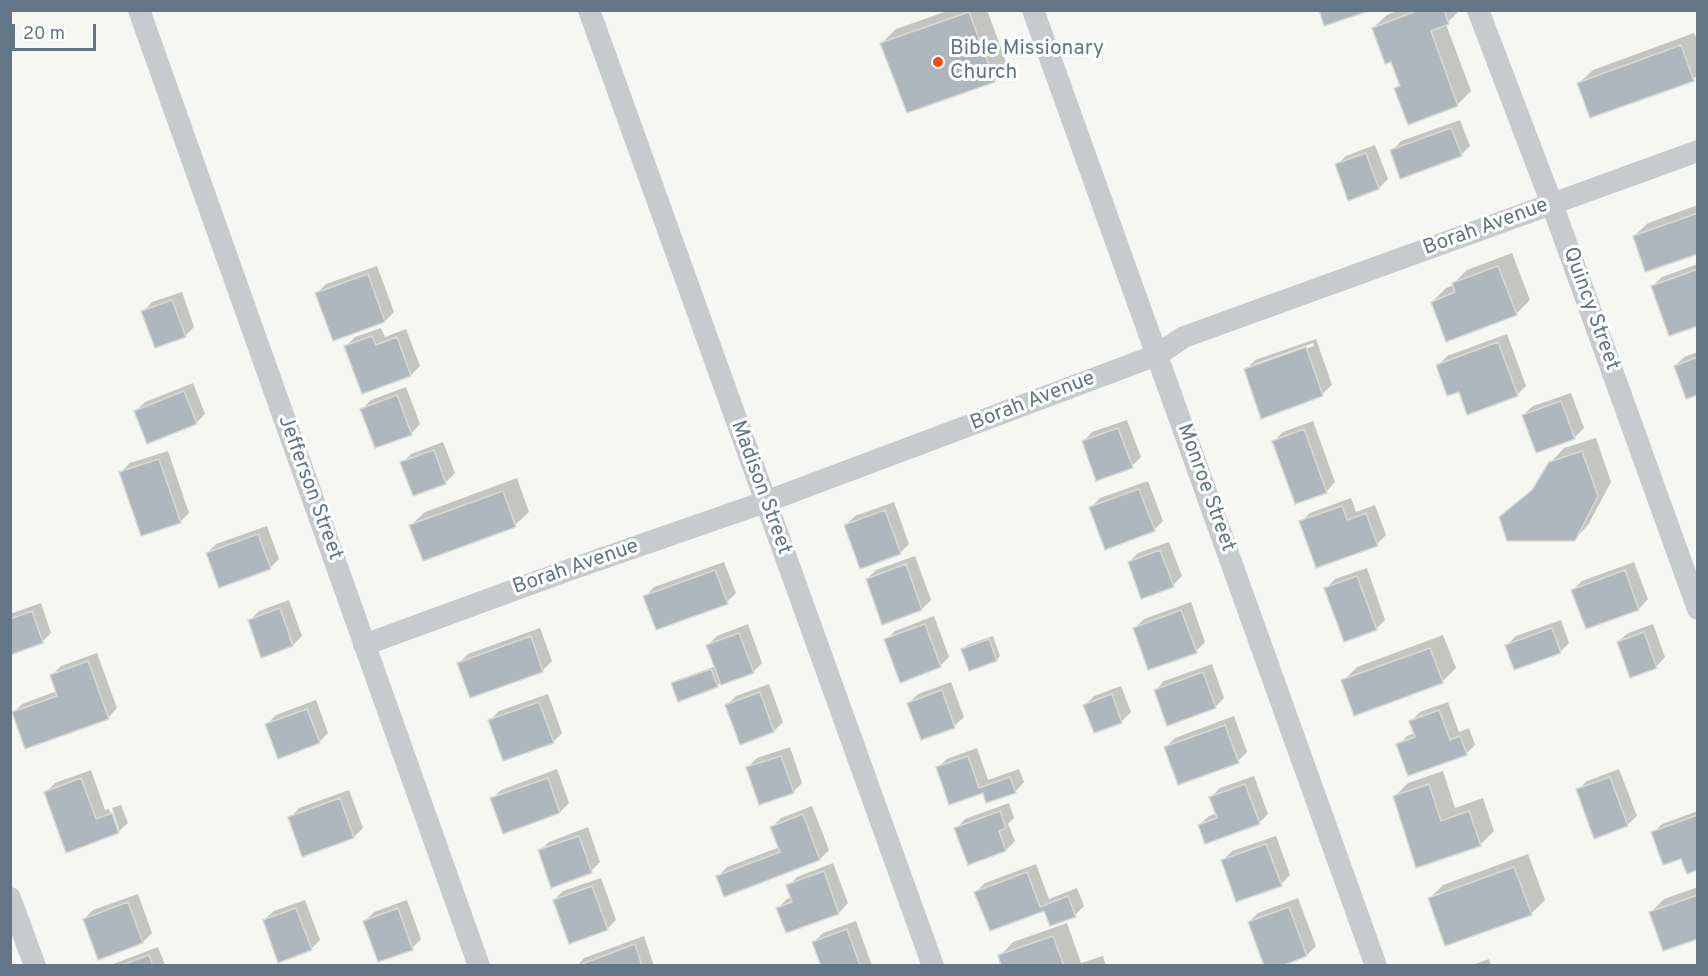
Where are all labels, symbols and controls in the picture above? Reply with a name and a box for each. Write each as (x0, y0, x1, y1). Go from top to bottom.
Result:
scale bar (15, 12, 99, 50)
text: 20 m (23, 23, 65, 46)
place label: Bible Missionary Church (950, 37, 1104, 87)
marker: Bible Missionary Church (931, 55, 945, 69)
street label: Borah Avenue (1420, 194, 1552, 262)
street label: Quincy Street (1556, 244, 1624, 374)
street label: Borah Avenue (967, 367, 1099, 437)
street label: Jefferson Street (271, 412, 347, 564)
street label: Madison Street (724, 418, 796, 558)
street label: Monroe Street (1170, 421, 1240, 555)
street label: Borah Avenue (510, 535, 642, 601)

